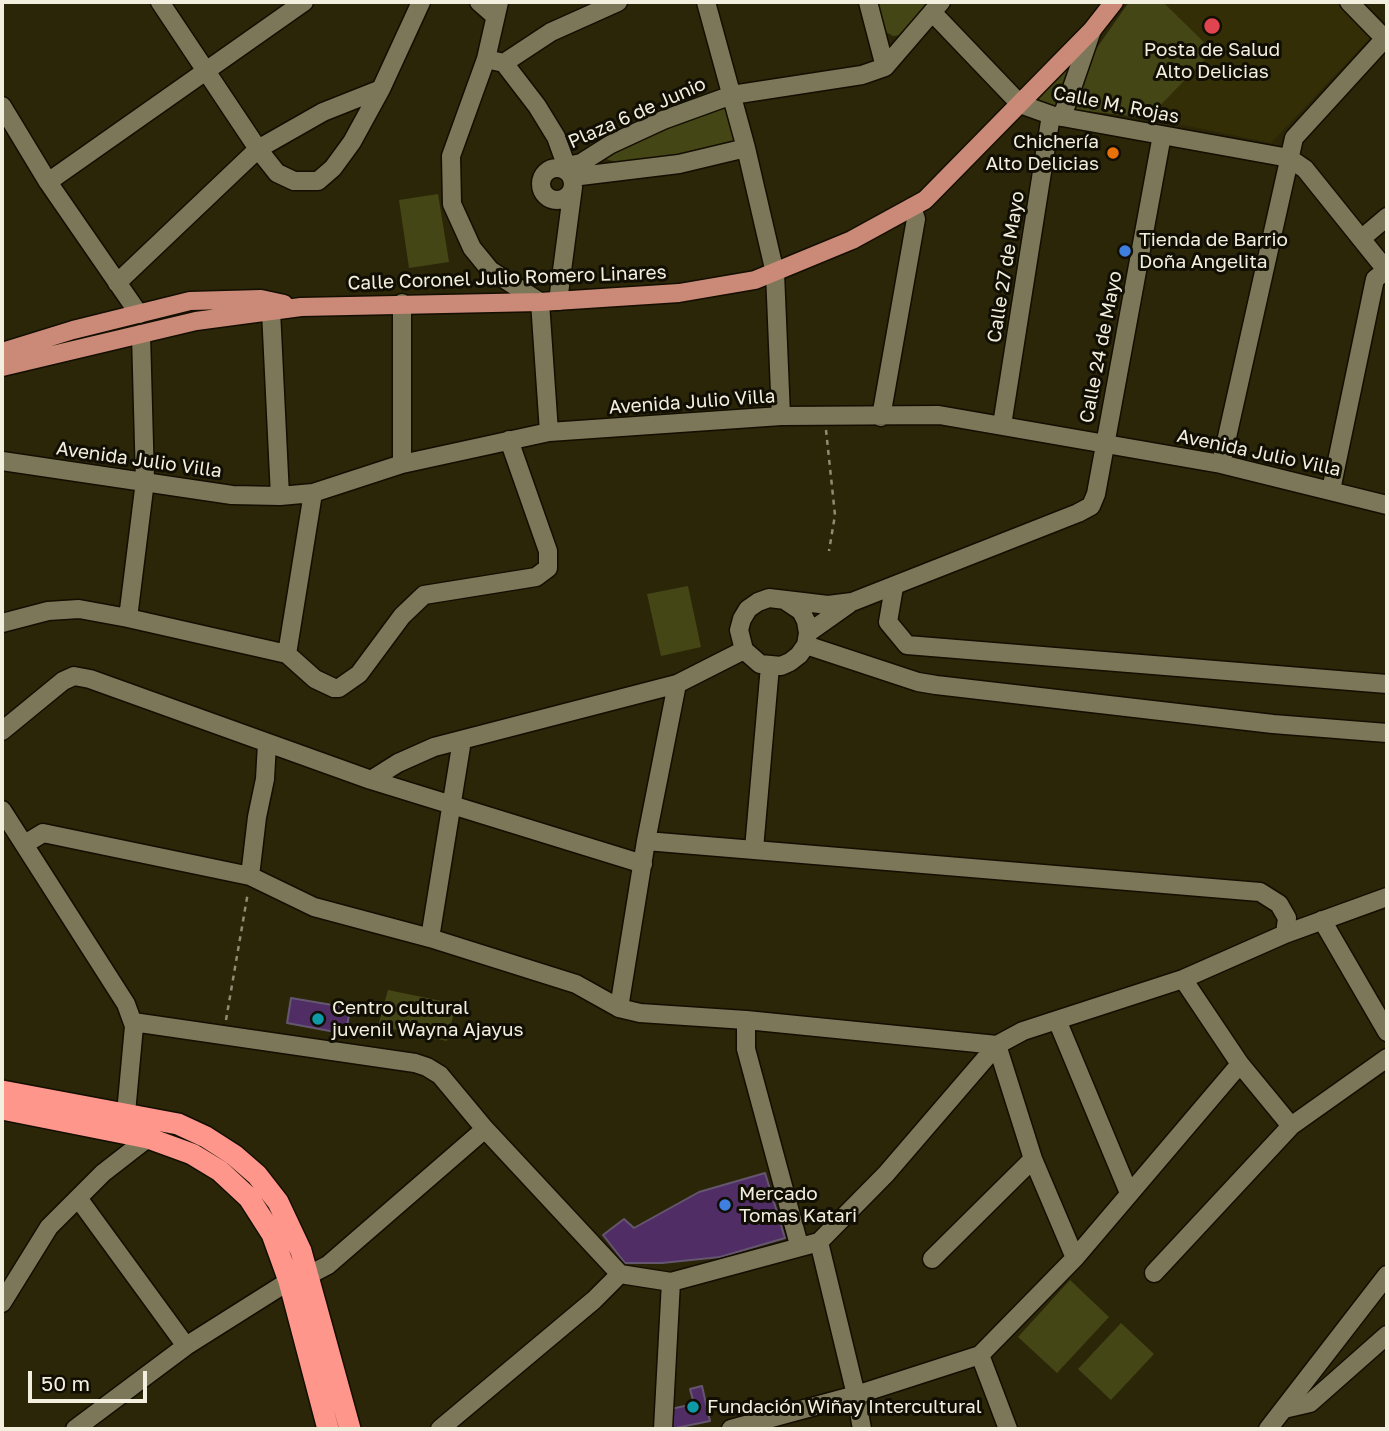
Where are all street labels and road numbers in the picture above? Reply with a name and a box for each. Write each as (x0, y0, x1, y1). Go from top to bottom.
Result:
street label: Plaza 6 de Junio (565, 72, 709, 154)
street label: Calle M. Rojas (1051, 82, 1181, 128)
street label: Calle 27 de Mayo (983, 190, 1029, 344)
street label: Calle Coronel Julio Romero Linares (347, 261, 667, 295)
street label: Calle 24 de Mayo (1075, 269, 1127, 425)
street label: Avenida Julio Villa (608, 385, 776, 419)
street label: Avenida Julio Villa (1175, 424, 1343, 482)
street label: Avenida Julio Villa (55, 437, 223, 483)

